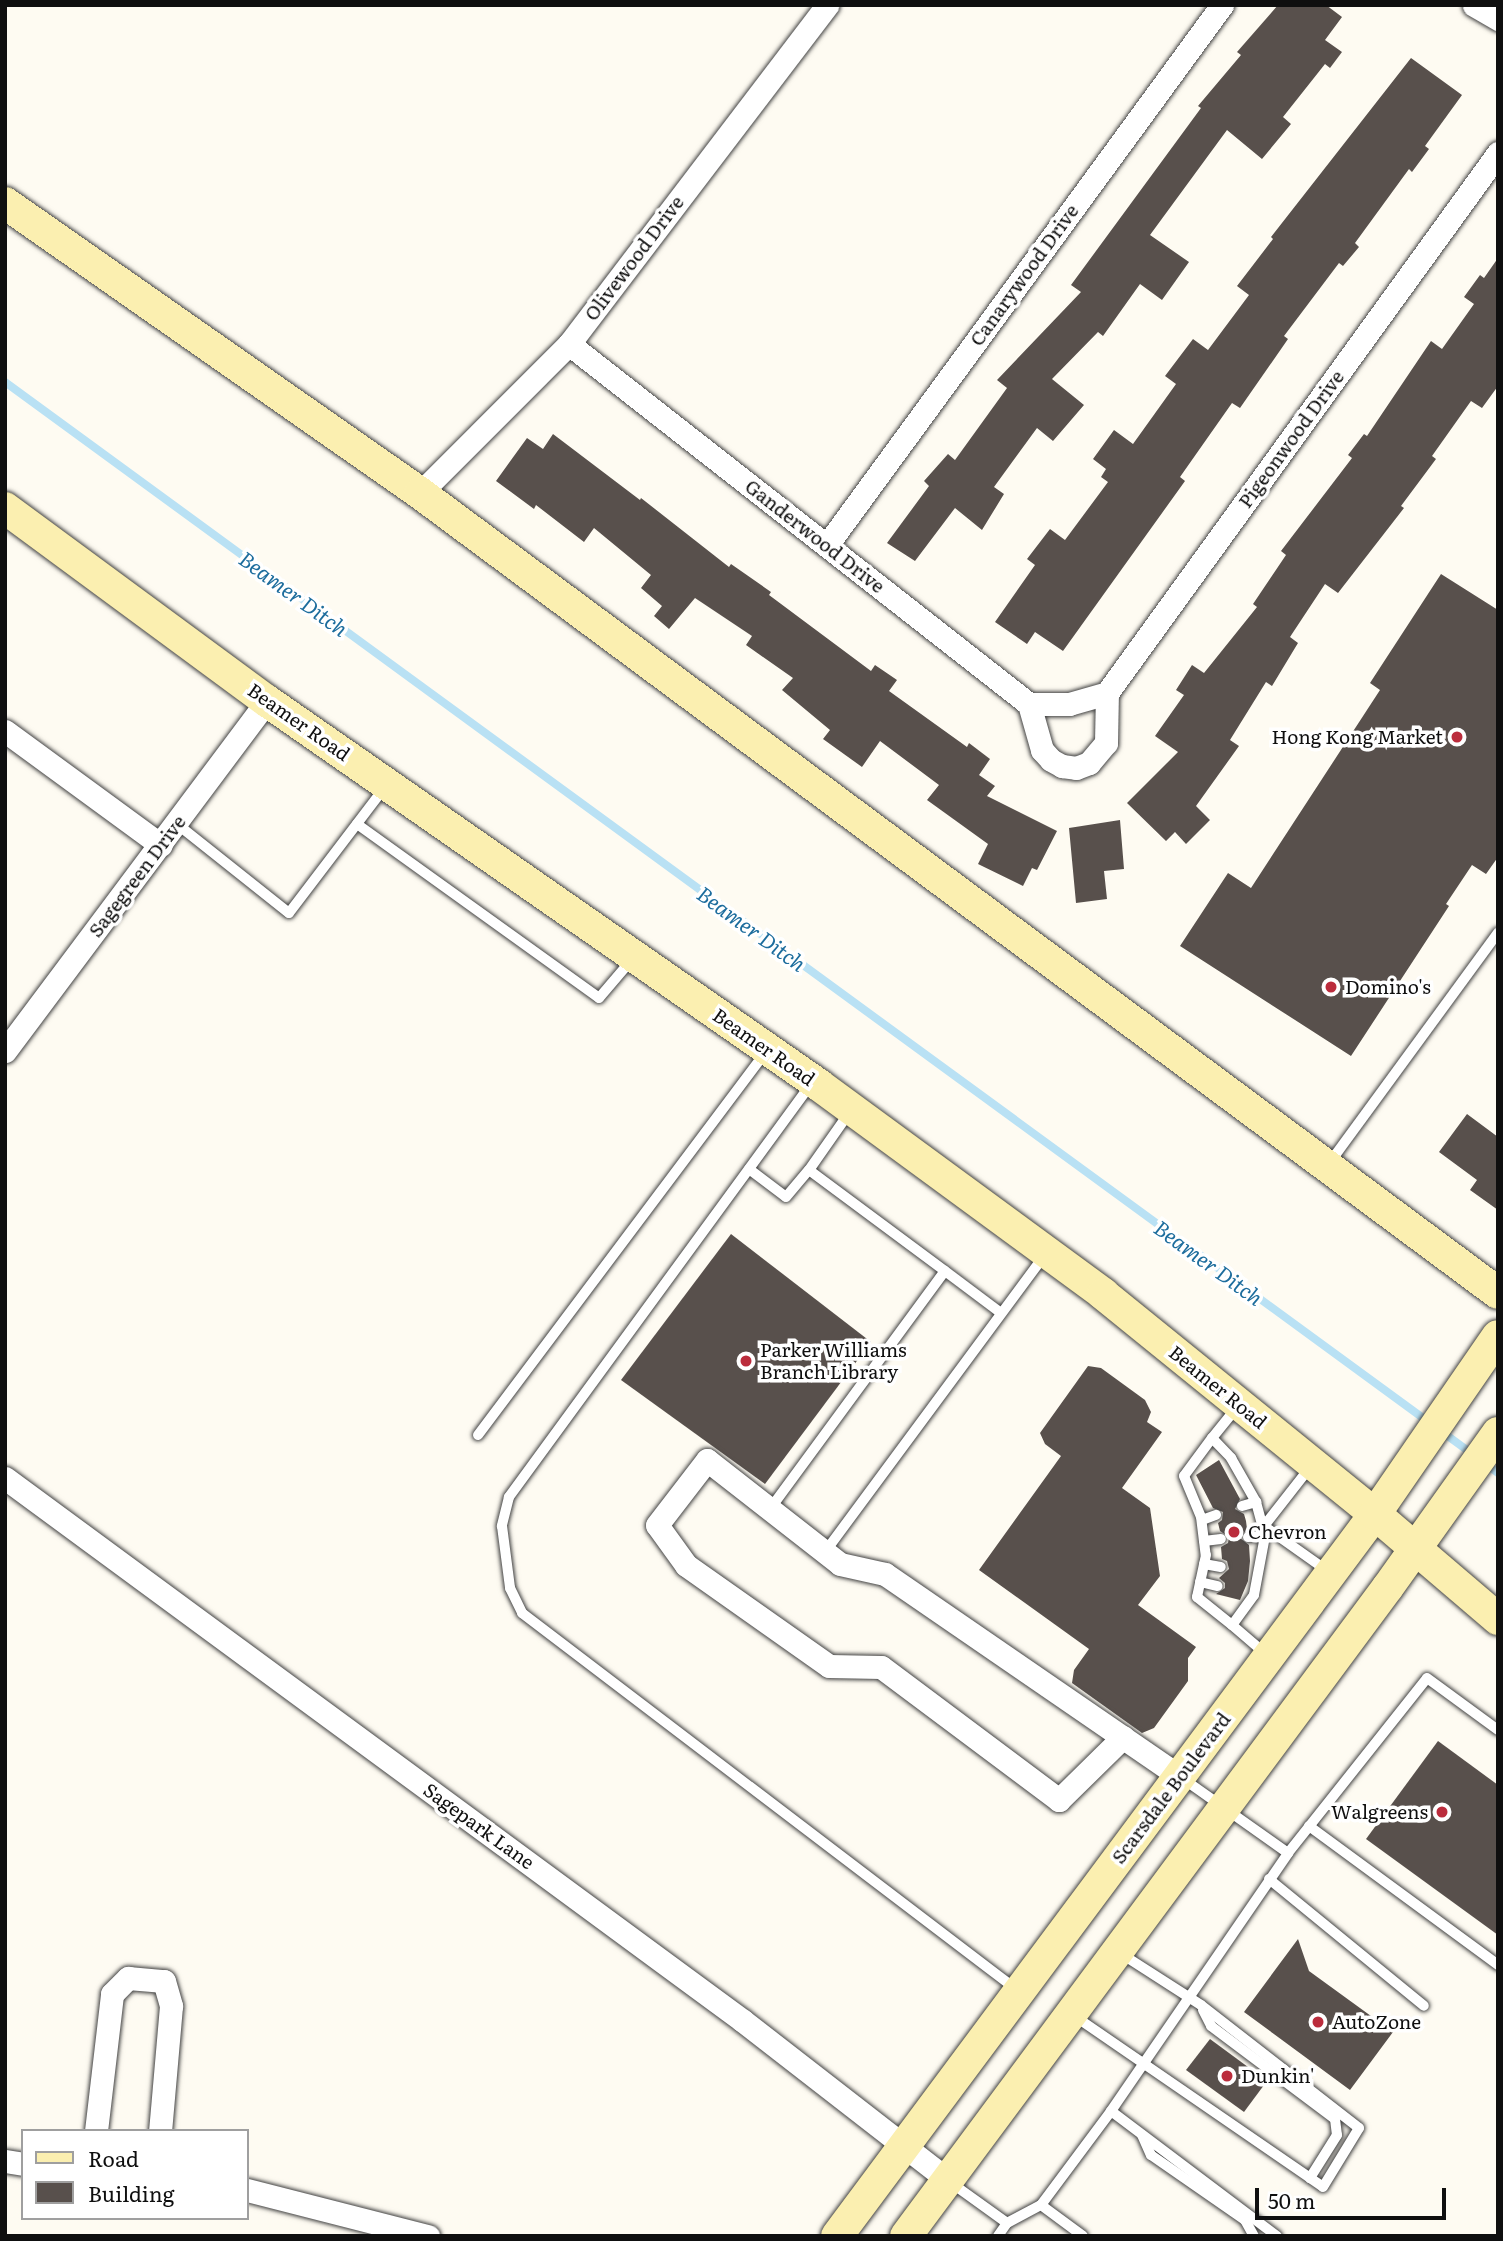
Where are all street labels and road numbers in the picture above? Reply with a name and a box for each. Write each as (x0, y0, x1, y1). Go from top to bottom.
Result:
street label: Olivewood Drive (580, 191, 688, 325)
street label: Canarywood Drive (965, 200, 1083, 350)
street label: Pigeonwood Drive (1233, 366, 1349, 512)
street label: Ganderwood Drive (741, 475, 889, 597)
street label: Beamer Road (244, 678, 354, 766)
street label: Sagegreen Drive (84, 811, 190, 941)
street label: Beamer Road (709, 1003, 819, 1091)
street label: Beamer Road (1164, 1341, 1272, 1433)
street label: Scarsdale Boulevard (1107, 1708, 1235, 1868)
street label: Sagepark Lane (419, 1778, 539, 1874)

